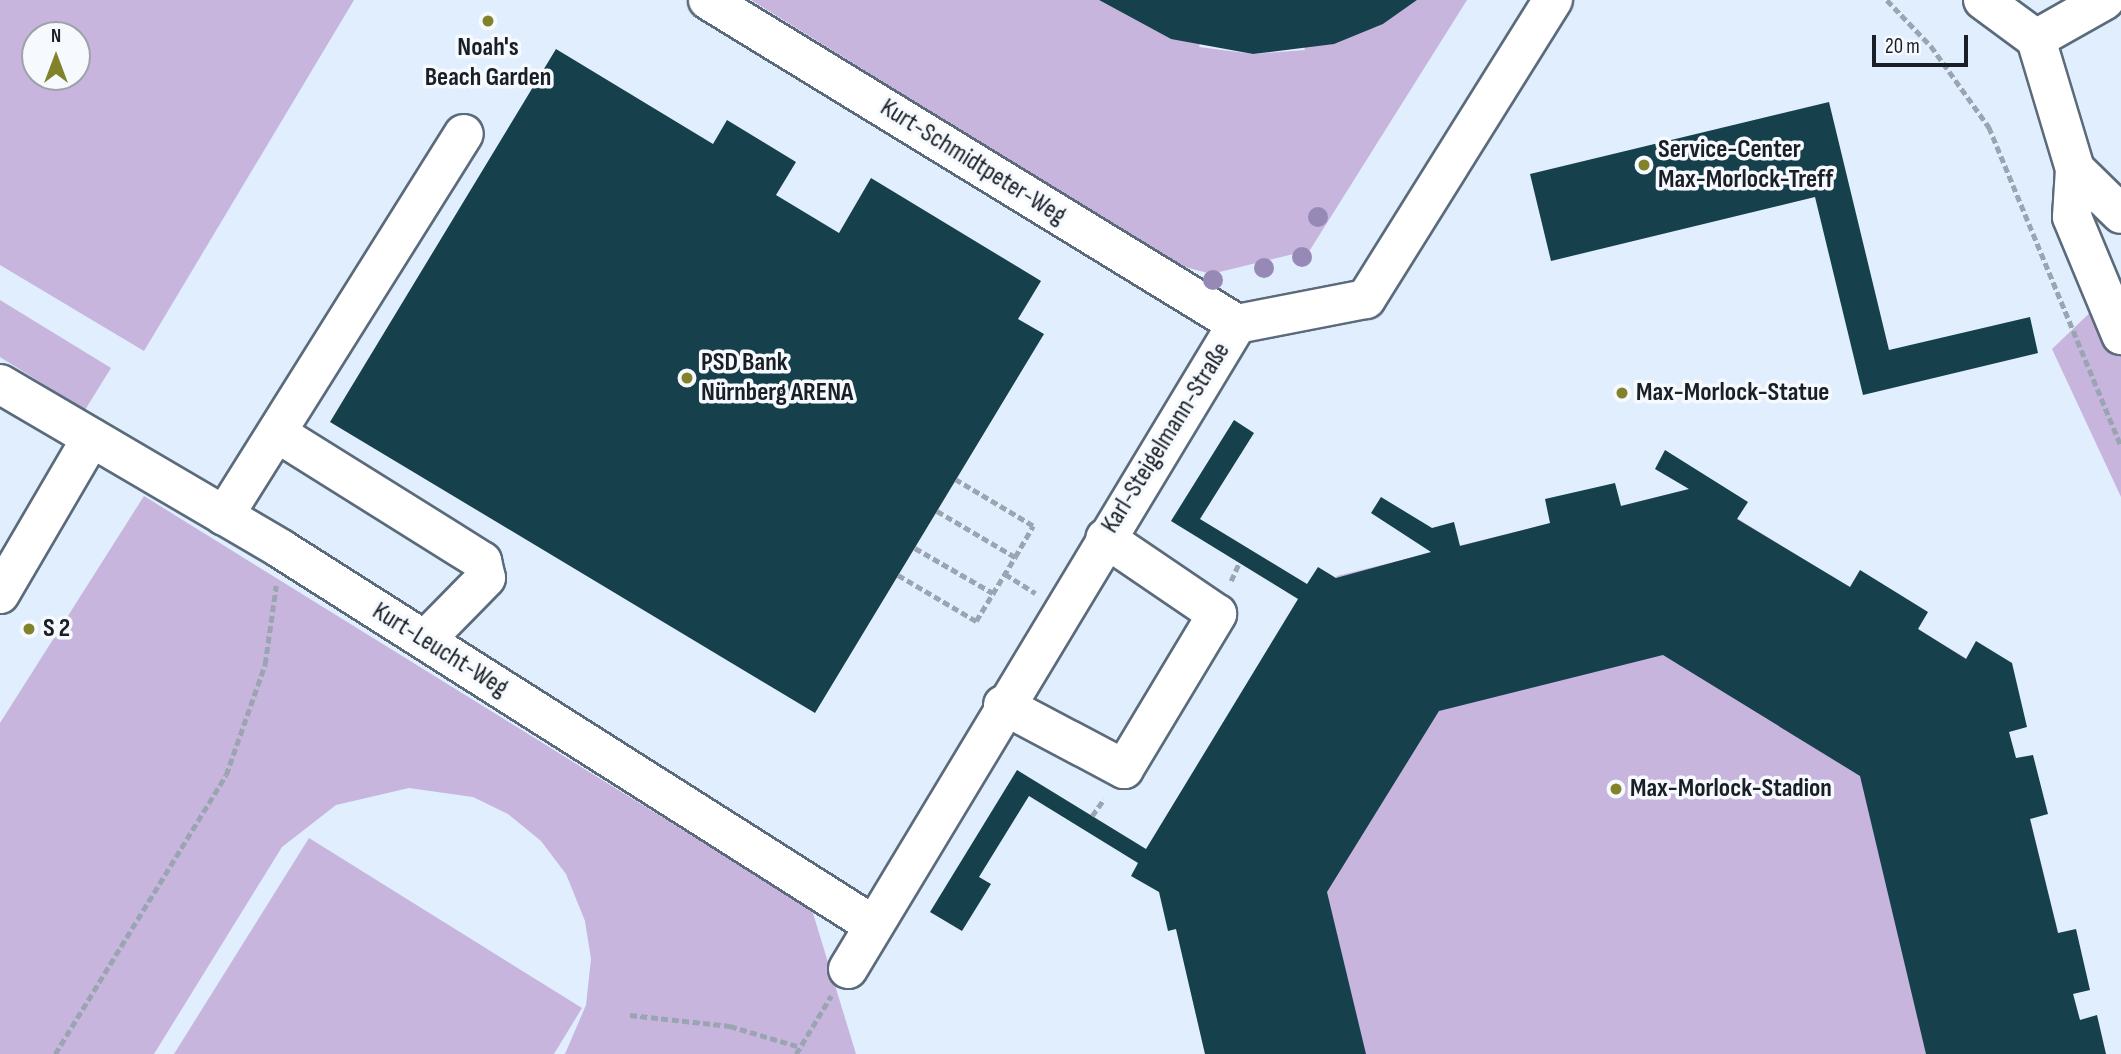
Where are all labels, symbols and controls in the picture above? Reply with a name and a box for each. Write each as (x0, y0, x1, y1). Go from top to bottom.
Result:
marker: Noah's Beach Garden (480, 13, 496, 29)
north arrow (21, 21, 91, 91)
scale bar (1876, 21, 1972, 65)
text: N (51, 25, 61, 48)
place label: Noah's Beach Garden (425, 32, 551, 94)
text: 20 m (1885, 34, 1920, 59)
street label: Kurt-Schmidtpeter-Weg (874, 92, 1072, 232)
place label: Service-Center Max-Morlock-Treff (1658, 134, 1833, 196)
marker: Service-Center Max-Morlock-Treff (1636, 157, 1652, 173)
street label: Karl-Steigelmann-Straße (1095, 337, 1237, 539)
place label: PSD Bank Nürnberg ARENA (701, 347, 853, 408)
marker: PSD Bank Nürnberg ARENA (679, 370, 695, 386)
place label: Max-Morlock-Statue (1636, 377, 1829, 409)
marker: Max-Morlock-Statue (1614, 385, 1630, 401)
street label: Kurt-Leucht-Weg (366, 596, 514, 704)
place label: S 2 (43, 613, 70, 645)
marker: S 2 (21, 621, 37, 637)
place label: Max-Morlock-Stadion (1630, 773, 1832, 805)
marker: Max-Morlock-Stadion (1608, 781, 1624, 797)

